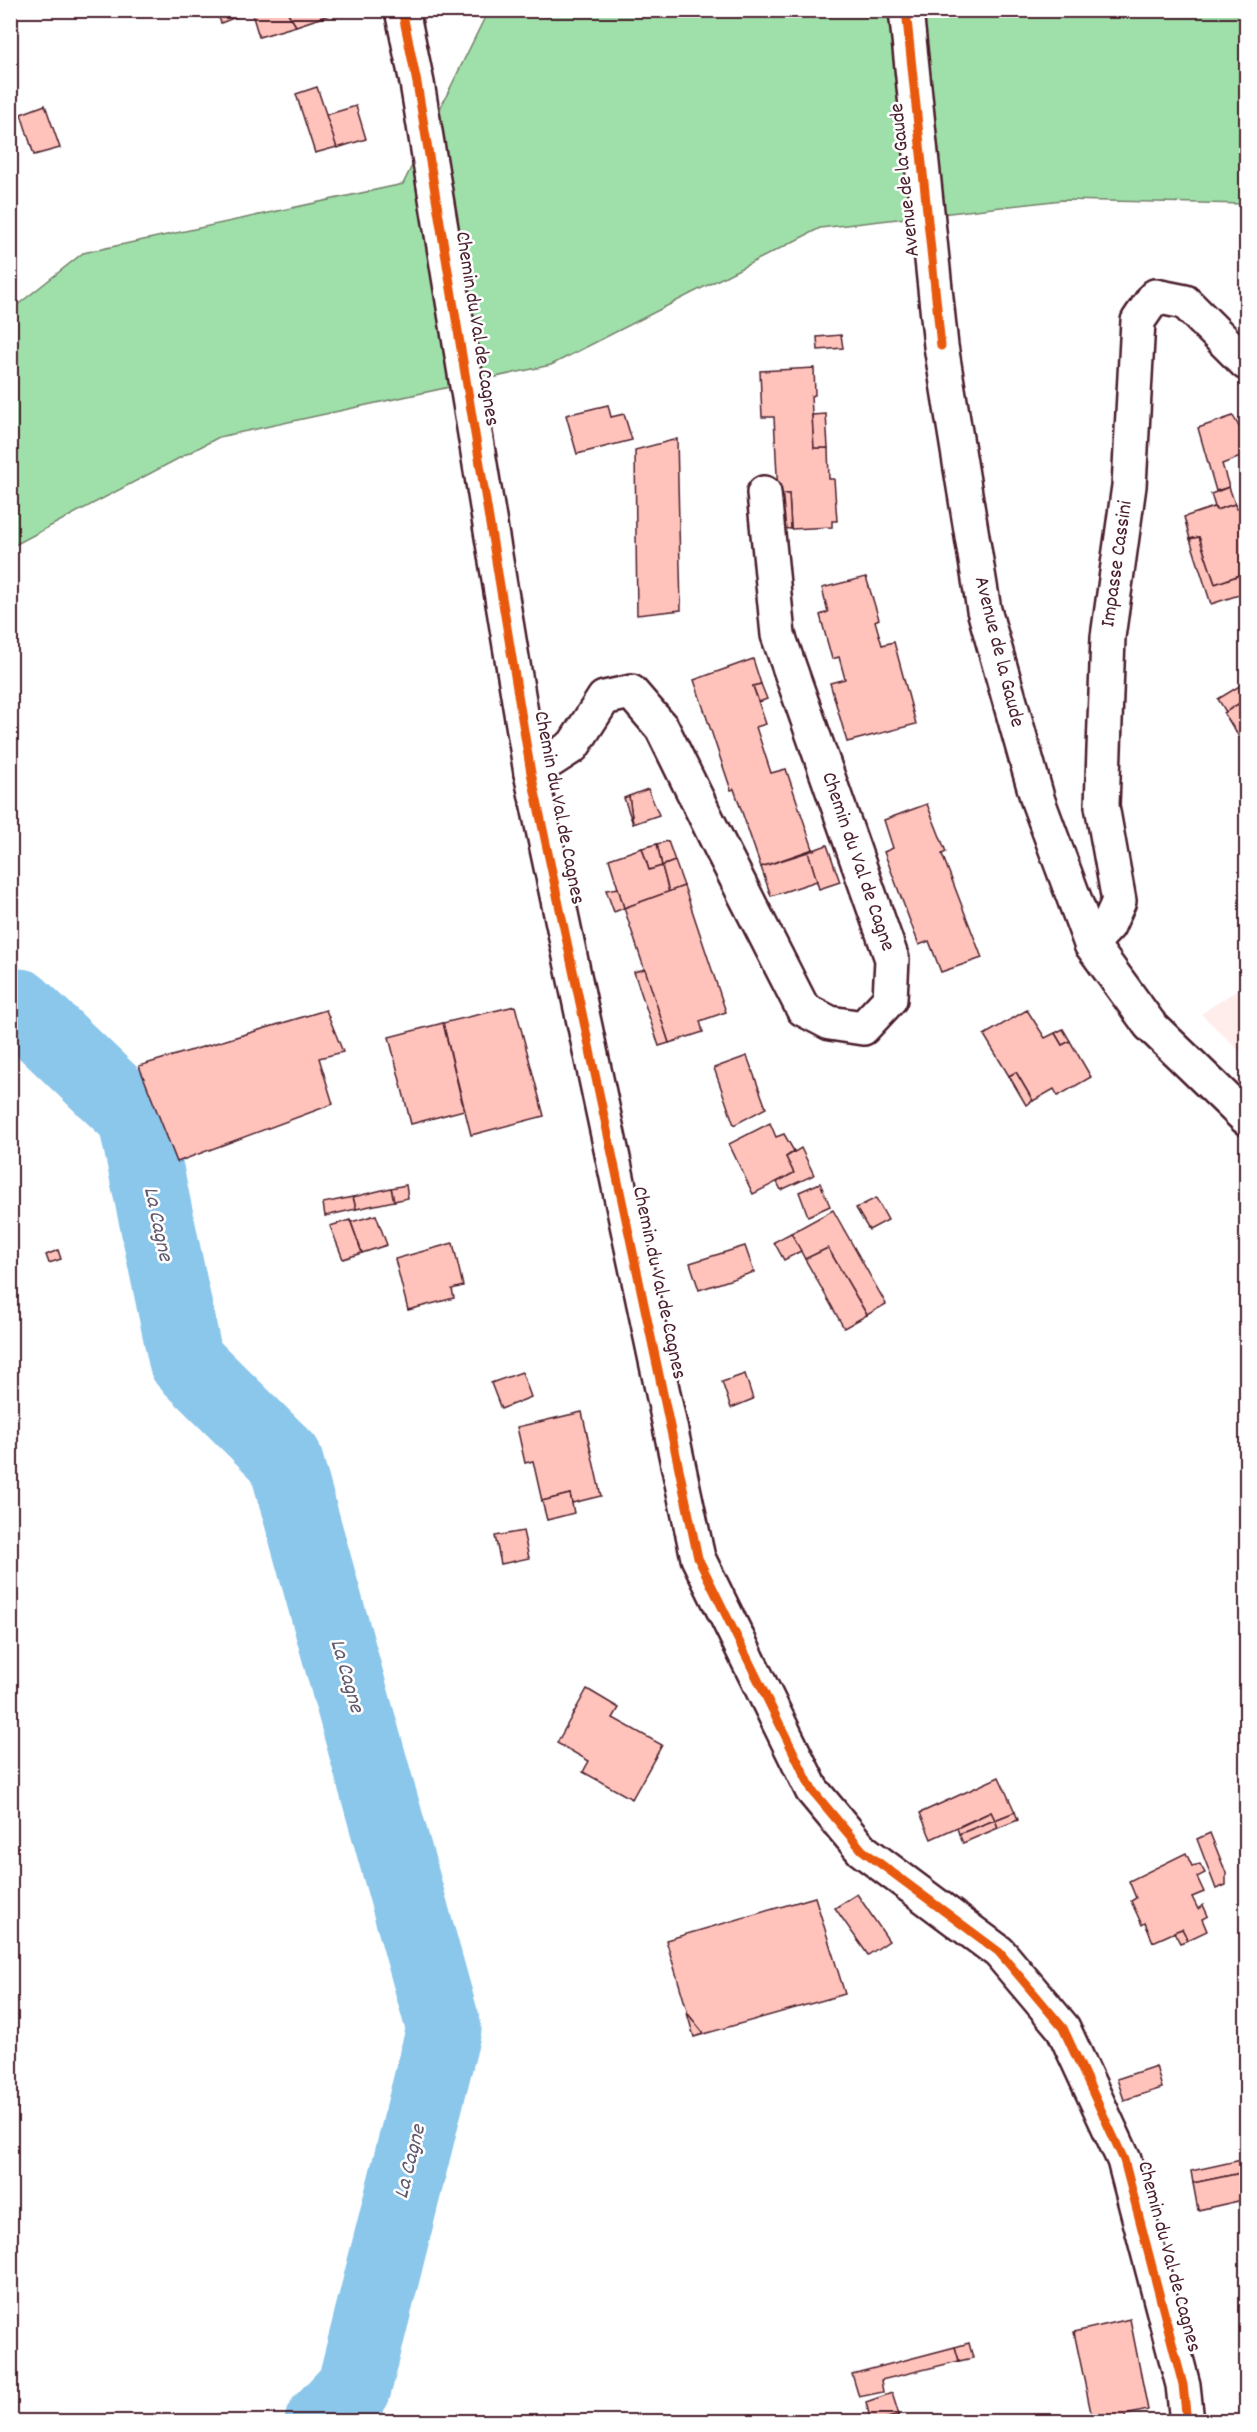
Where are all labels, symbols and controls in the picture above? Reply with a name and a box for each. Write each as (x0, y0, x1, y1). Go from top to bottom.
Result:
street label: Avenue de la Gaude (883, 102, 929, 258)
street label: Chemin du Val de Cagnes (446, 230, 506, 428)
street label: Impasse Cassini (1094, 499, 1142, 629)
street label: Avenue de la Gaude (965, 573, 1031, 731)
street label: Chemin du Val de Cagnes (525, 709, 591, 907)
street label: Chemin du Val de Cagne (812, 768, 902, 956)
water label: La Cagne (134, 1184, 180, 1265)
street label: Chemin du Val de Cagnes (623, 1184, 693, 1382)
water label: La Cagne (321, 1636, 372, 1718)
water label: La Cagne (387, 2121, 435, 2202)
street label: Chemin du Val de Cagnes (1128, 2158, 1208, 2356)

